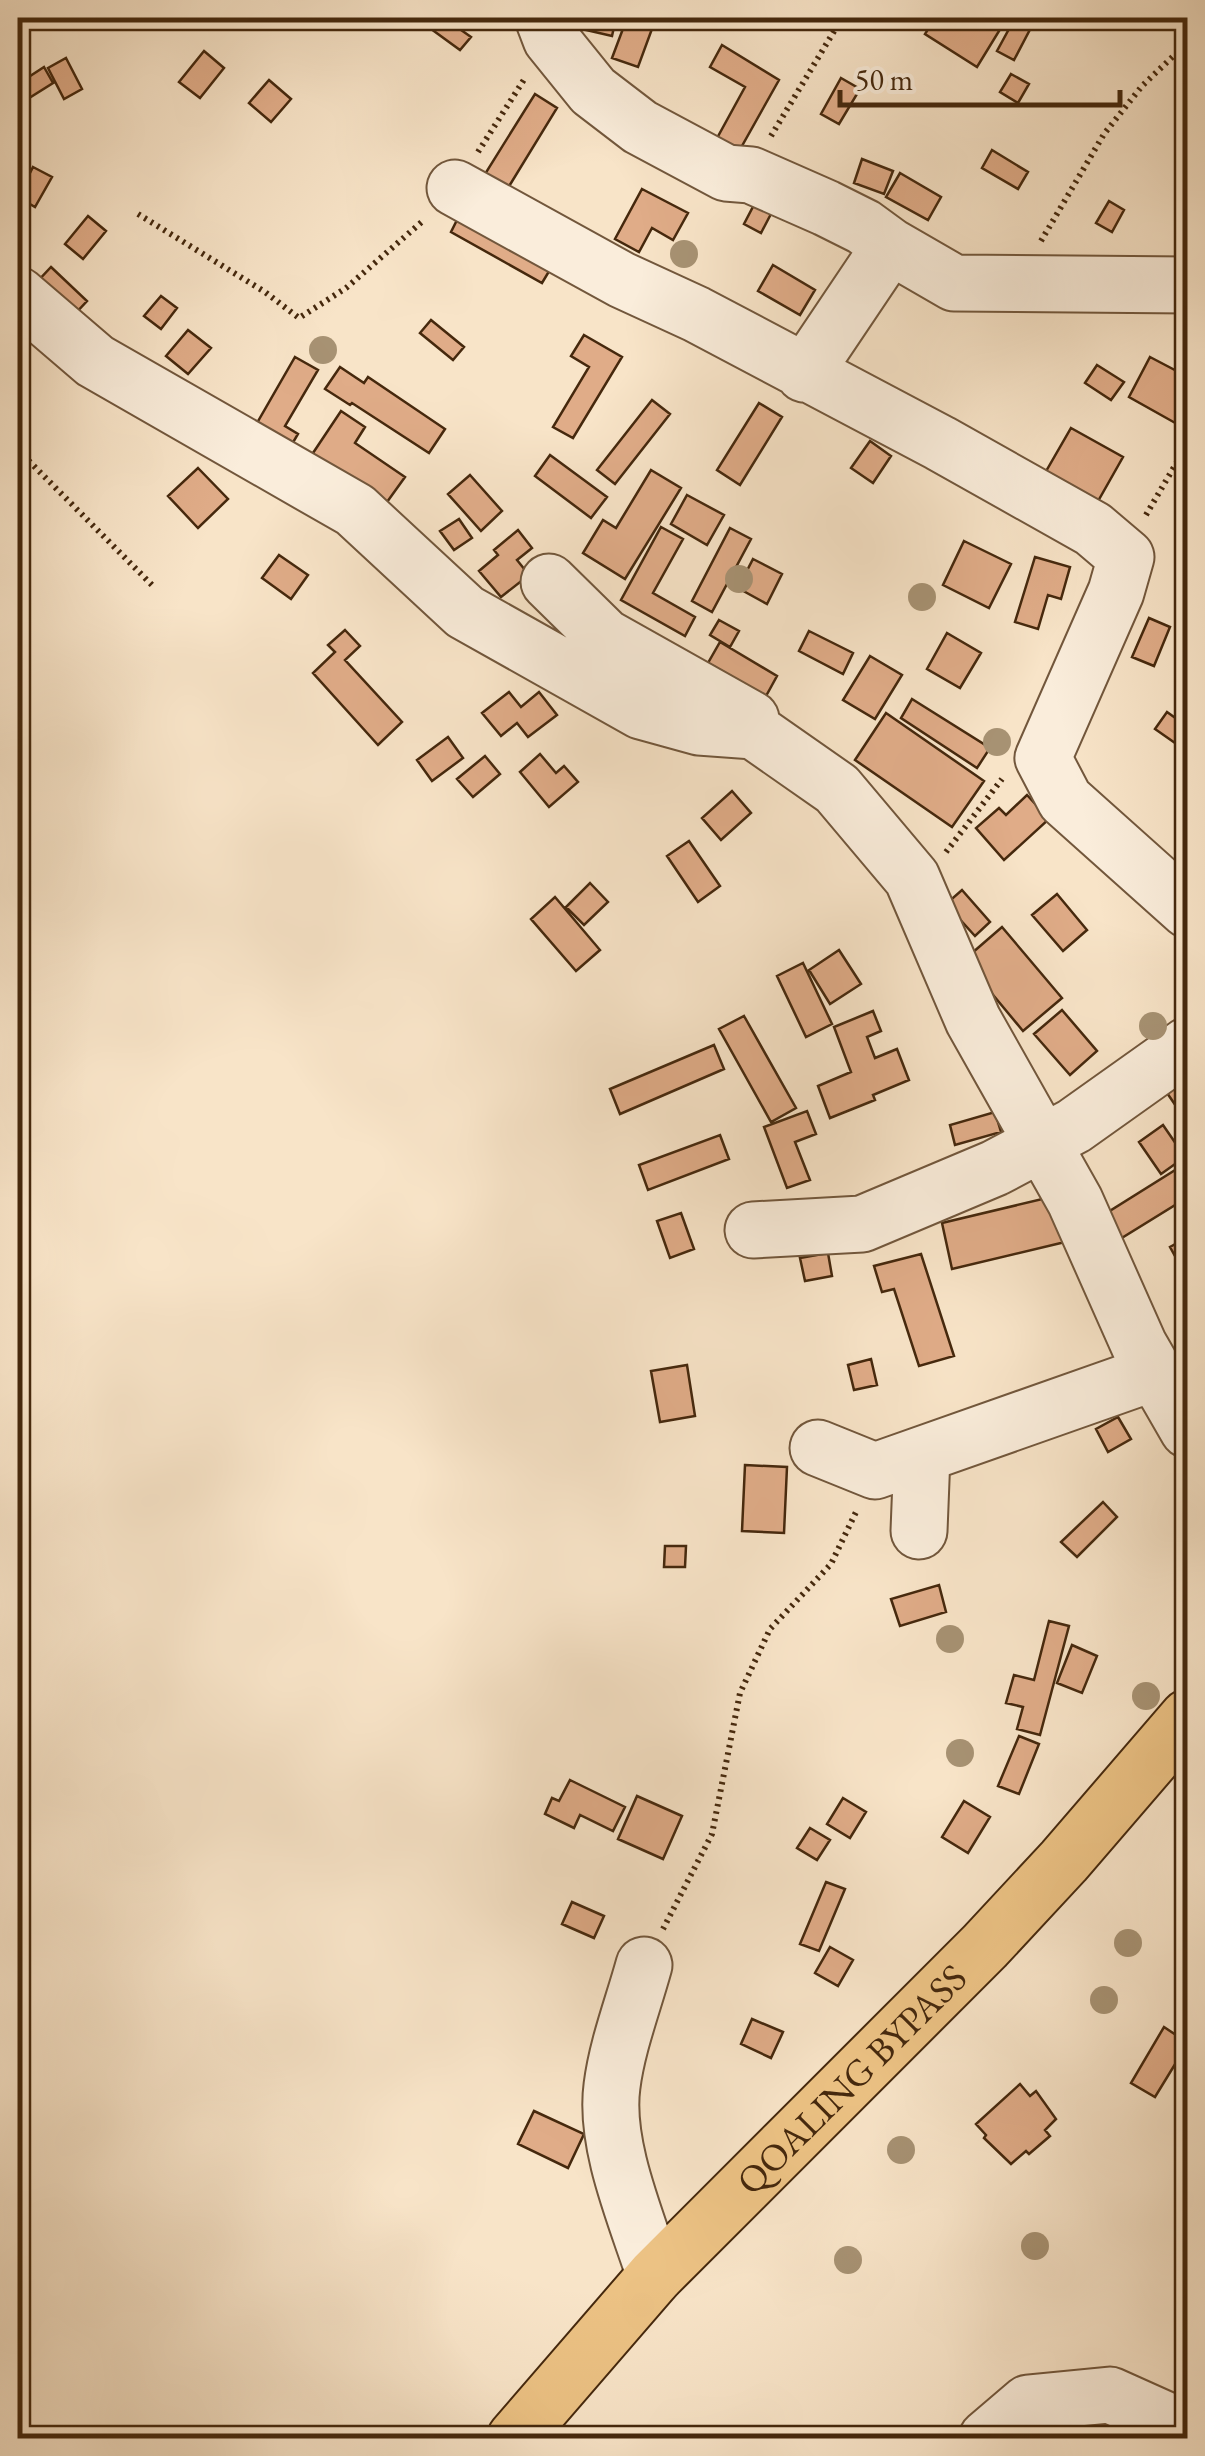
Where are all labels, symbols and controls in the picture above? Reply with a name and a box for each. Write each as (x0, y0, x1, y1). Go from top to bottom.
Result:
scale bar (840, 45, 1120, 107)
text: 50 m (855, 60, 913, 99)
street label: QOALING BYPASS (725, 1953, 977, 2205)

